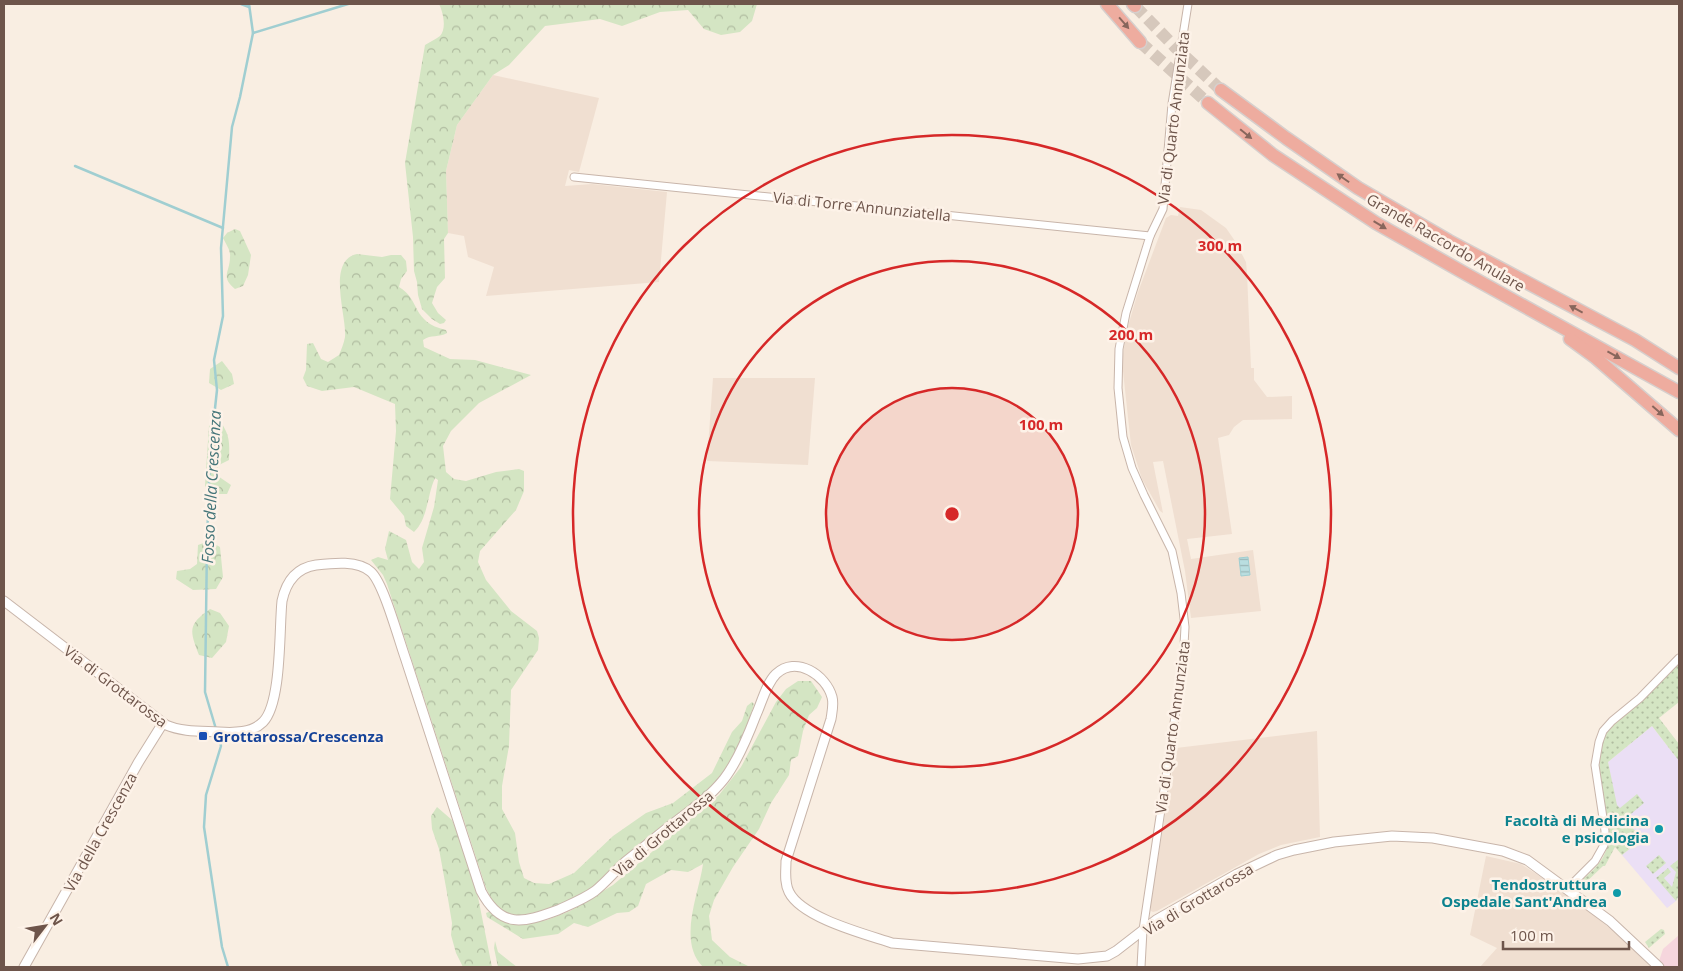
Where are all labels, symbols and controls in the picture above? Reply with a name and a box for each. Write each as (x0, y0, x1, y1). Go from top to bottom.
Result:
one-way arrow (1118, 17, 1129, 29)
street label: Via di Quarto Annunziata (1152, 30, 1194, 206)
one-way arrow (1239, 128, 1252, 139)
one-way arrow (1336, 173, 1350, 183)
street label: Via di Torre Annunziatella (772, 187, 952, 225)
street label: Grande Raccordo Anulare (1363, 188, 1529, 296)
one-way arrow (1374, 221, 1387, 230)
text: 300 m (1198, 235, 1242, 255)
one-way arrow (1569, 305, 1583, 313)
text: 200 m (1109, 324, 1153, 344)
one-way arrow (1607, 351, 1621, 360)
one-way arrow (1651, 405, 1664, 416)
water label: Fosso della Crescenza (196, 410, 226, 564)
text: 100 m (1019, 414, 1063, 434)
centre of rings (943, 505, 961, 523)
street label: Via di Quarto Annunziata (1150, 639, 1194, 815)
street label: Via di Grottarossa (60, 640, 172, 732)
place label: Grottarossa/Crescenza (213, 726, 384, 746)
marker: Grottarossa/Crescenza (197, 730, 209, 742)
street label: Via della Crescenza (59, 769, 141, 895)
street label: Via di Grottarossa (609, 785, 717, 881)
place label: Facoltà di Medicina e psicologia (1504, 810, 1649, 847)
marker: Facoltà di Medicina e psicologia (1653, 823, 1665, 835)
street label: Via di Grottarossa (1139, 858, 1257, 940)
place label: Tendostruttura Ospedale Sant'Andrea (1441, 874, 1607, 911)
marker: Tendostruttura Ospedale Sant'Andrea (1611, 887, 1623, 899)
north arrow (20, 901, 70, 951)
text: N (45, 909, 68, 929)
scale bar (1503, 918, 1629, 950)
text: 100 m (1510, 925, 1554, 945)

